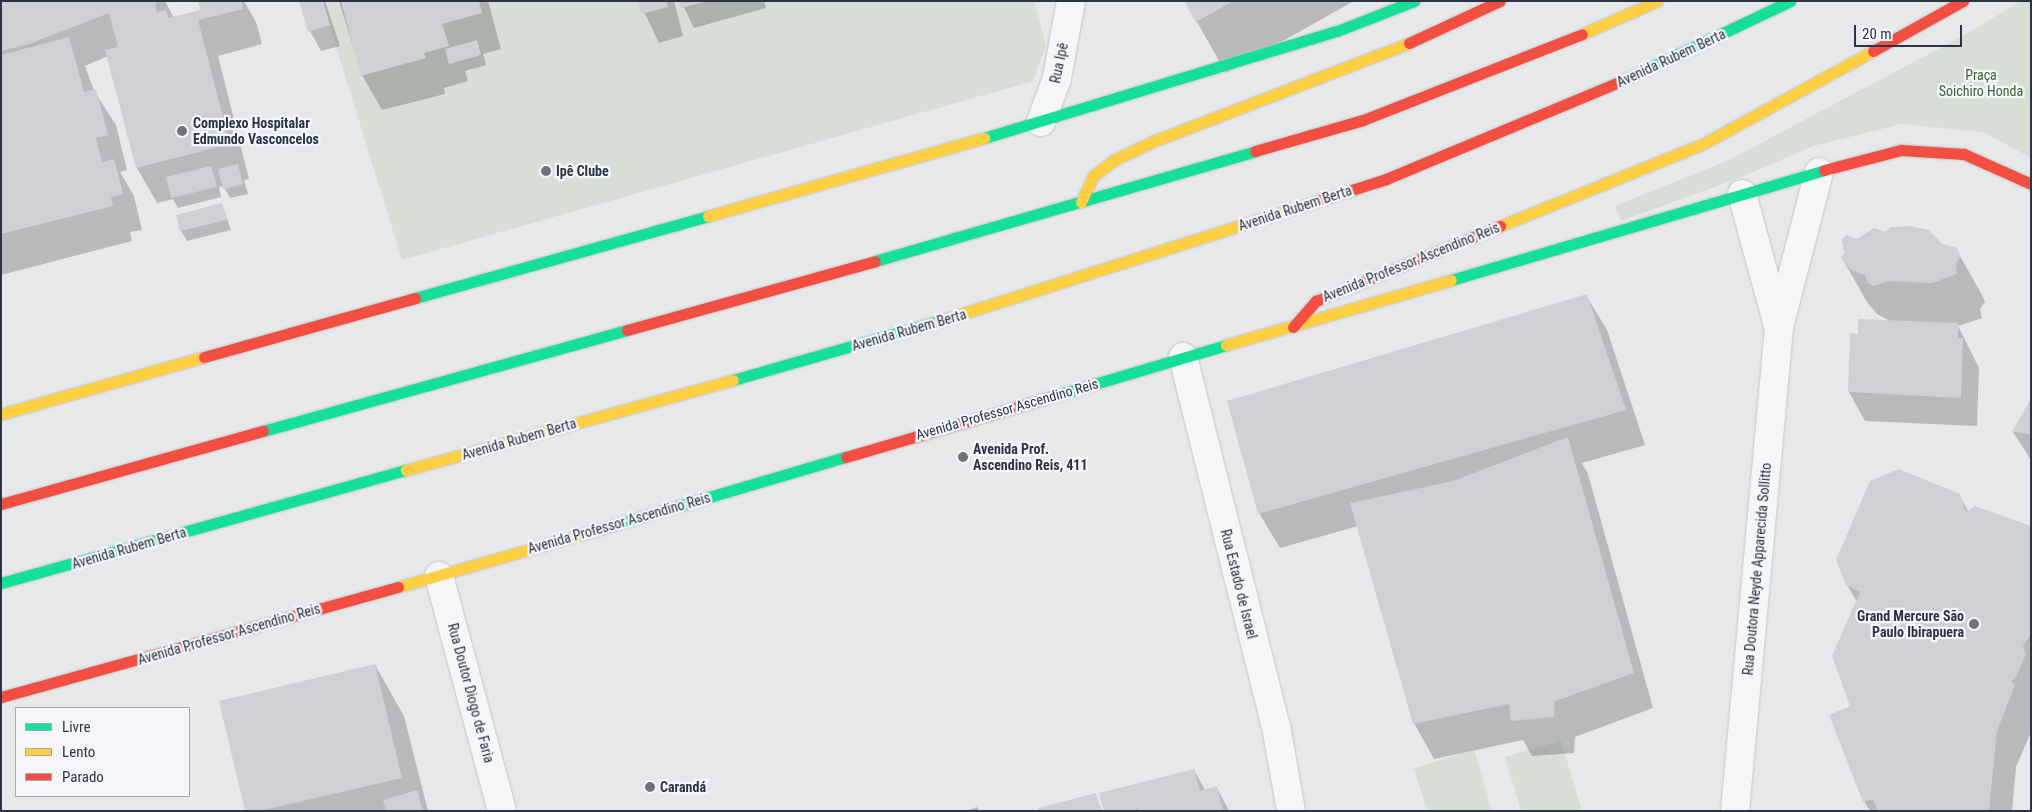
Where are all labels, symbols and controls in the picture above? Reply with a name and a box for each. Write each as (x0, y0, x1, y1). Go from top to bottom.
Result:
scale bar (1857, 15, 1964, 47)
street label: Avenida Rubem Berta (1614, 25, 1728, 91)
text: 20 m (1862, 25, 1892, 43)
street label: Rua Ipê (1047, 41, 1071, 85)
park label: Praça Soichiro Honda (1939, 67, 2023, 100)
place label: Complexo Hospitalar Edmundo Vasconcelos (193, 115, 319, 148)
marker: Complexo Hospitalar Edmundo Vasconcelos (175, 124, 189, 138)
place label: Ipê Clube (556, 163, 609, 179)
marker: Ipê Clube (540, 165, 552, 177)
street label: Avenida Rubem Berta (1236, 182, 1354, 234)
street label: Avenida Professor Ascendino Reis (1320, 219, 1502, 305)
street label: Avenida Rubem Berta (850, 306, 968, 354)
street label: Avenida Professor Ascendino Reis (914, 375, 1100, 443)
street label: Avenida Rubem Berta (460, 415, 578, 463)
place label: Avenida Prof. Ascendino Reis, 411 (973, 441, 1088, 474)
marker: Avenida Prof. Ascendino Reis, 411 (957, 451, 969, 463)
street label: Rua Doutora Neyde Apparecida Sollitto (1739, 462, 1775, 676)
street label: Avenida Professor Ascendino Reis (526, 489, 712, 557)
street label: Avenida Rubem Berta (70, 524, 188, 572)
street label: Rua Estado de Israel (1217, 527, 1261, 641)
street label: Avenida Professor Ascendino Reis (136, 600, 322, 668)
place label: Grand Mercure São Paulo Ibirapuera (1857, 608, 1964, 640)
marker: Grand Mercure São Paulo Ibirapuera (1968, 618, 1980, 630)
street label: Rua Doutor Diogo de Faria (444, 621, 498, 765)
legend (15, 707, 190, 797)
text: Livre (62, 718, 90, 736)
text: Lento (62, 743, 95, 761)
text: Parado (62, 768, 104, 786)
place label: Carandá (660, 779, 706, 795)
marker: Carandá (644, 781, 656, 793)

